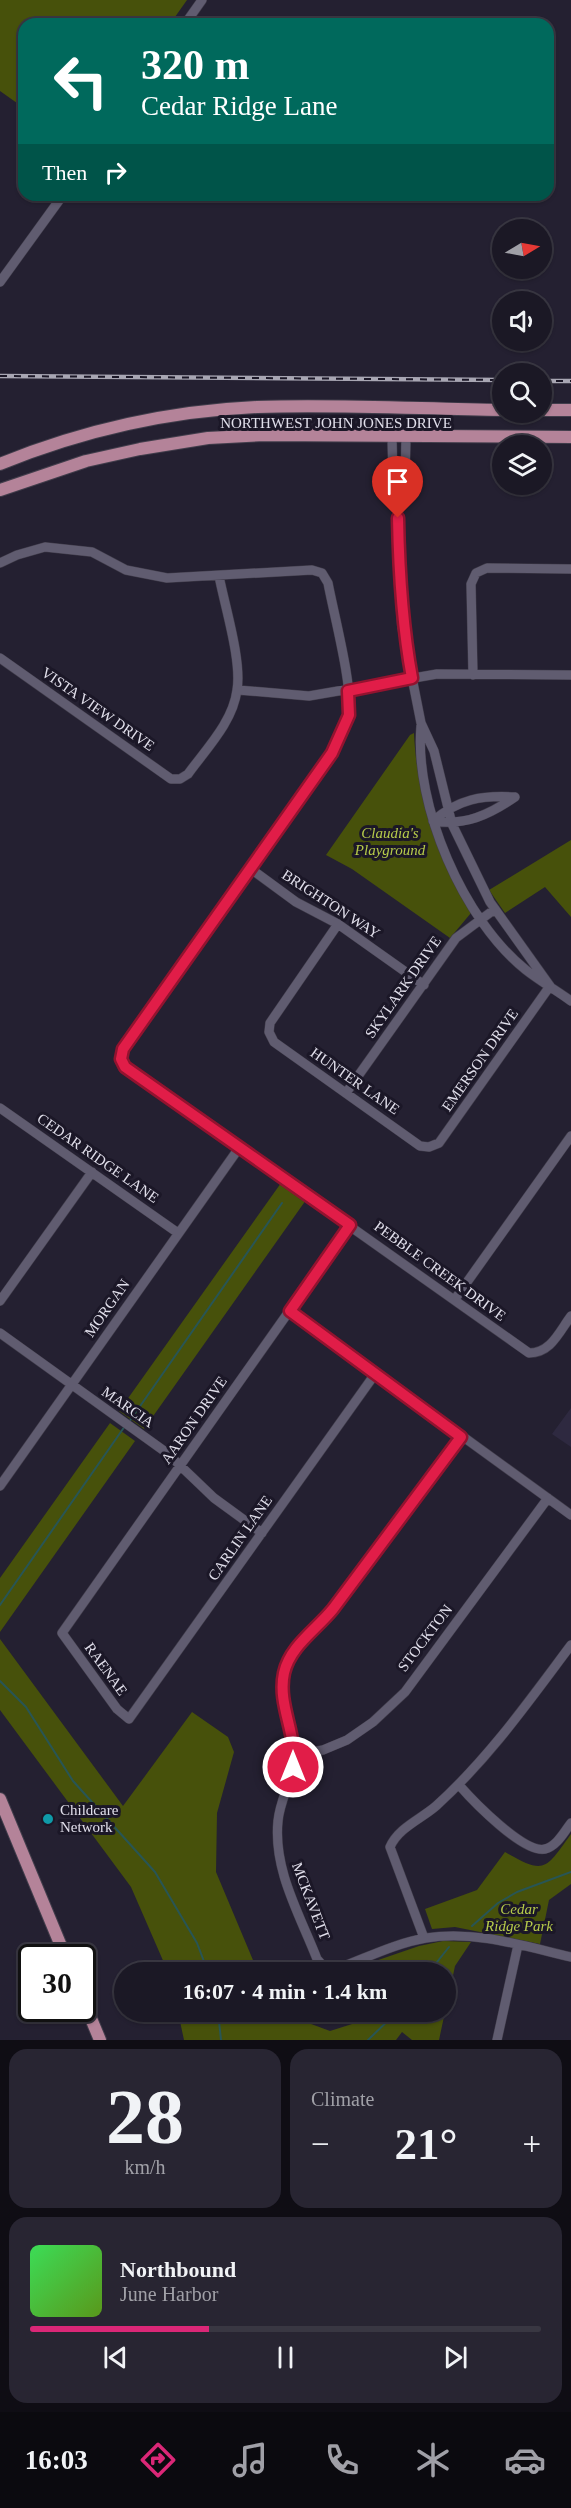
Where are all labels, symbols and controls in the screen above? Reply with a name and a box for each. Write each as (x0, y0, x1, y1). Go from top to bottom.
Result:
icon: left (42, 42, 120, 120)
text: 320 m (141, 42, 250, 88)
text: Cedar Ridge Lane (141, 91, 337, 121)
icon: right (99, 156, 132, 189)
text: Then (42, 160, 87, 185)
north arrow (492, 219, 552, 279)
map controls (492, 219, 552, 495)
button: sound (492, 291, 552, 351)
button: search (492, 363, 552, 423)
street label: NORTHWEST JOHN JONES DRIVE (220, 415, 452, 431)
button: layers (492, 435, 552, 495)
pin (372, 456, 423, 518)
icon: arrive (381, 465, 414, 498)
street label: VISTA VIEW DRIVE (38, 664, 158, 754)
park label: Claudia's Playground (354, 825, 426, 858)
street label: BRIGHTON WAY (279, 866, 383, 942)
street label: SKYLARK DRIVE (362, 933, 444, 1041)
street label: EMERSON DRIVE (439, 1006, 521, 1114)
street label: HUNTER LANE (308, 1044, 402, 1118)
street label: CEDAR RIDGE LANE (34, 1110, 162, 1206)
street label: PEBBLE CREEK DRIVE (371, 1218, 509, 1324)
street label: MORGAN (81, 1276, 133, 1340)
street label: AARON DRIVE (158, 1373, 230, 1467)
street label: MARCIA (99, 1383, 157, 1431)
street label: CARLIN LANE (205, 1493, 275, 1583)
street label: STOCKTON (395, 1601, 455, 1675)
street label: RAENAE (82, 1640, 130, 1698)
position arrow (261, 1735, 325, 1799)
place label: Childcare Network (60, 1802, 119, 1835)
marker: Childcare Network (41, 1812, 55, 1826)
street label: MCKAVETT (289, 1860, 333, 1942)
park label: Cedar Ridge Park (484, 1901, 553, 1934)
speed limit sign: 30 (18, 1944, 96, 2022)
text: 16:07 · 4 min · 1.4 km (183, 1979, 387, 2004)
text: 28 (106, 2073, 184, 2160)
text: Climate (311, 2088, 374, 2110)
text: 21° (395, 2119, 458, 2169)
text: − (311, 2126, 330, 2162)
text: + (522, 2126, 541, 2162)
text: km/h (124, 2156, 166, 2178)
text: Northbound (120, 2257, 236, 2282)
text: June Harbor (120, 2283, 218, 2305)
icon: previous (99, 2341, 132, 2374)
icon: pause (269, 2341, 302, 2374)
icon: next (439, 2341, 472, 2374)
icon: directions (137, 2439, 179, 2481)
icon: music (229, 2439, 271, 2481)
icon: phone (321, 2439, 363, 2481)
icon: climate (412, 2439, 454, 2481)
icon: car (504, 2439, 546, 2481)
text: 16:03 (25, 2445, 88, 2475)

